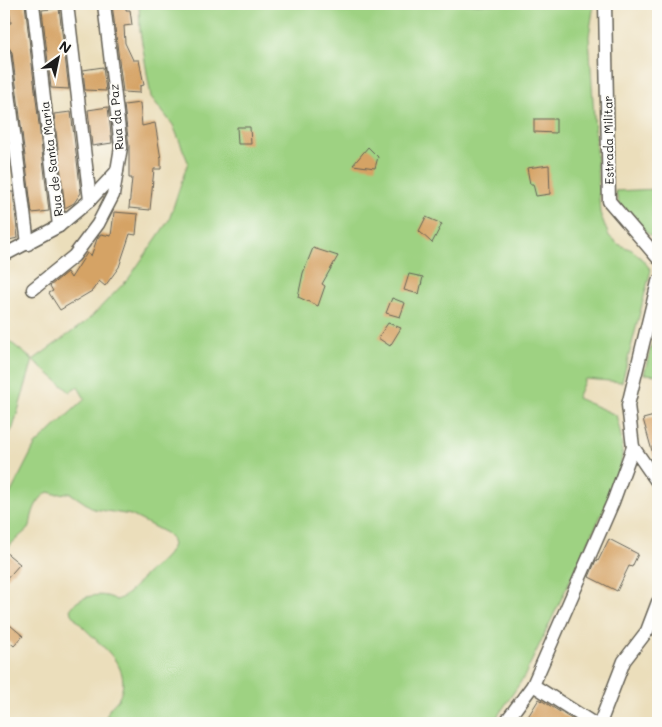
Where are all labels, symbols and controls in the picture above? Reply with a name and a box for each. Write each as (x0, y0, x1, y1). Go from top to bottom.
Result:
north arrow (32, 32, 82, 82)
text: N (56, 36, 75, 58)
street label: Rua da Paz (105, 83, 127, 151)
street label: Estrada Militar (599, 95, 617, 185)
street label: Rua de Santa Maria (36, 100, 66, 218)

